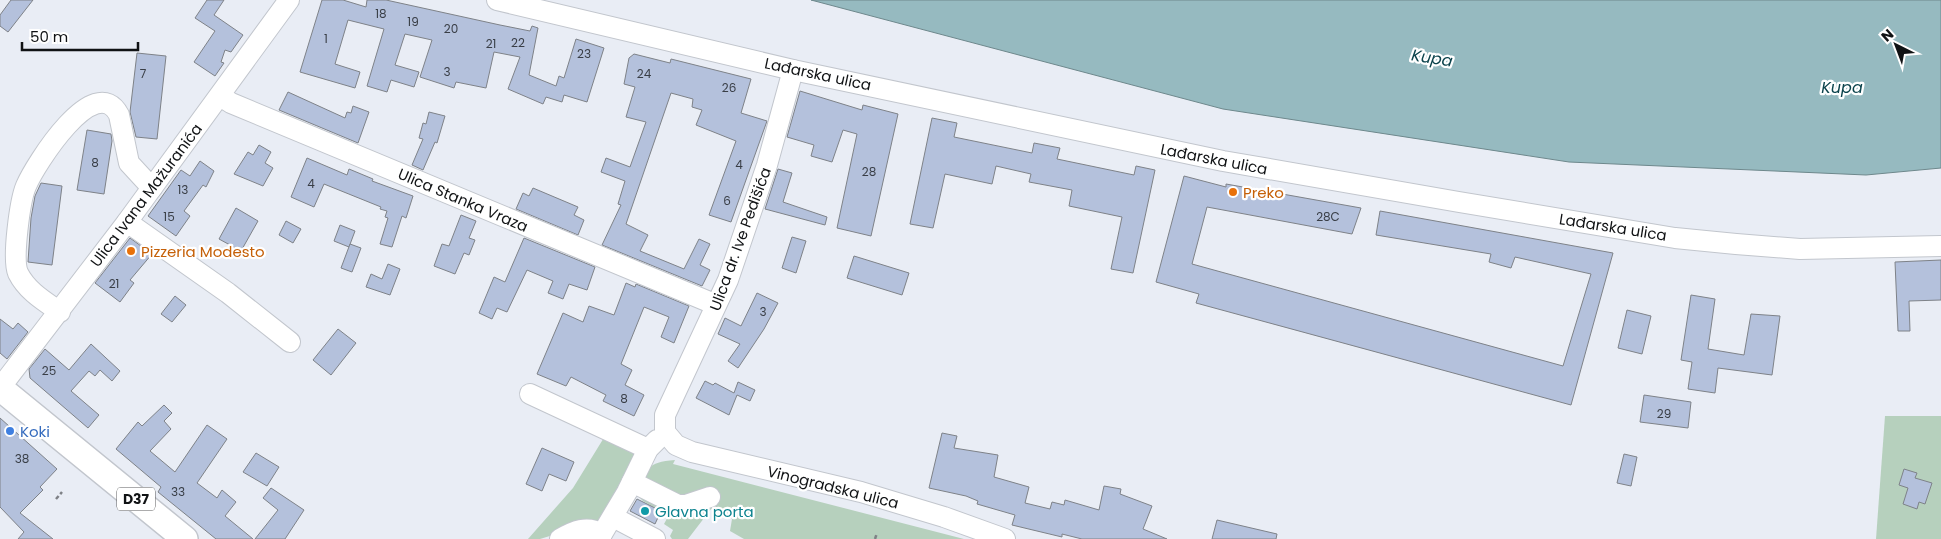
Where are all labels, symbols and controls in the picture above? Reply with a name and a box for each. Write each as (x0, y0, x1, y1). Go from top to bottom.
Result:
house number: 18 (375, 5, 387, 22)
house number: 19 (407, 13, 419, 30)
scale bar (22, 20, 139, 52)
house number: 20 (444, 20, 458, 37)
north arrow (1871, 20, 1921, 70)
text: N (1877, 24, 1898, 46)
text: 50 m (30, 26, 68, 47)
house number: 1 (324, 30, 328, 47)
house number: 22 (511, 34, 525, 51)
house number: 21 (486, 35, 496, 52)
water label: Kupa (1410, 43, 1454, 73)
house number: 23 (577, 45, 591, 62)
street label: Lađarska ulica (763, 52, 873, 96)
house number: 3 (443, 63, 451, 80)
house number: 7 (140, 65, 147, 82)
house number: 24 (637, 65, 652, 82)
water label: Kupa (1821, 76, 1863, 99)
house number: 26 (722, 79, 736, 96)
street label: Ulica Ivana Mažuranića (85, 119, 207, 271)
street label: Lađarska ulica (1159, 138, 1269, 180)
house number: 8 (91, 154, 99, 171)
house number: 4 (735, 156, 743, 173)
street label: Ulica Stanka Vraza (395, 163, 531, 237)
house number: 28 (862, 163, 876, 180)
street label: Ulica dr. Ive Pedišića (704, 164, 776, 314)
house number: 4 (307, 175, 315, 192)
house number: 13 (178, 181, 188, 198)
place label: Preko (1243, 182, 1284, 203)
marker: Preko (1227, 186, 1239, 198)
house number: 6 (723, 192, 731, 209)
house number: 15 (163, 208, 175, 225)
house number: 28C (1316, 208, 1340, 225)
street label: Lađarska ulica (1558, 208, 1668, 246)
place label: Pizzeria Modesto (141, 241, 265, 262)
marker: Pizzeria Modesto (125, 245, 137, 257)
house number: 21 (109, 275, 119, 292)
house number: 3 (759, 303, 767, 320)
house number: 25 (42, 362, 56, 379)
house number: 8 (620, 390, 628, 407)
house number: 29 (1657, 405, 1671, 422)
place label: Koki (20, 421, 50, 442)
marker: Koki (4, 425, 16, 437)
house number: 38 (15, 450, 29, 467)
street label: Vinogradska ulica (765, 460, 901, 514)
house number: 33 (171, 483, 185, 500)
road number: D37 (117, 488, 155, 510)
place label: Glavna porta (655, 501, 754, 522)
marker: Glavna porta (639, 505, 651, 517)

